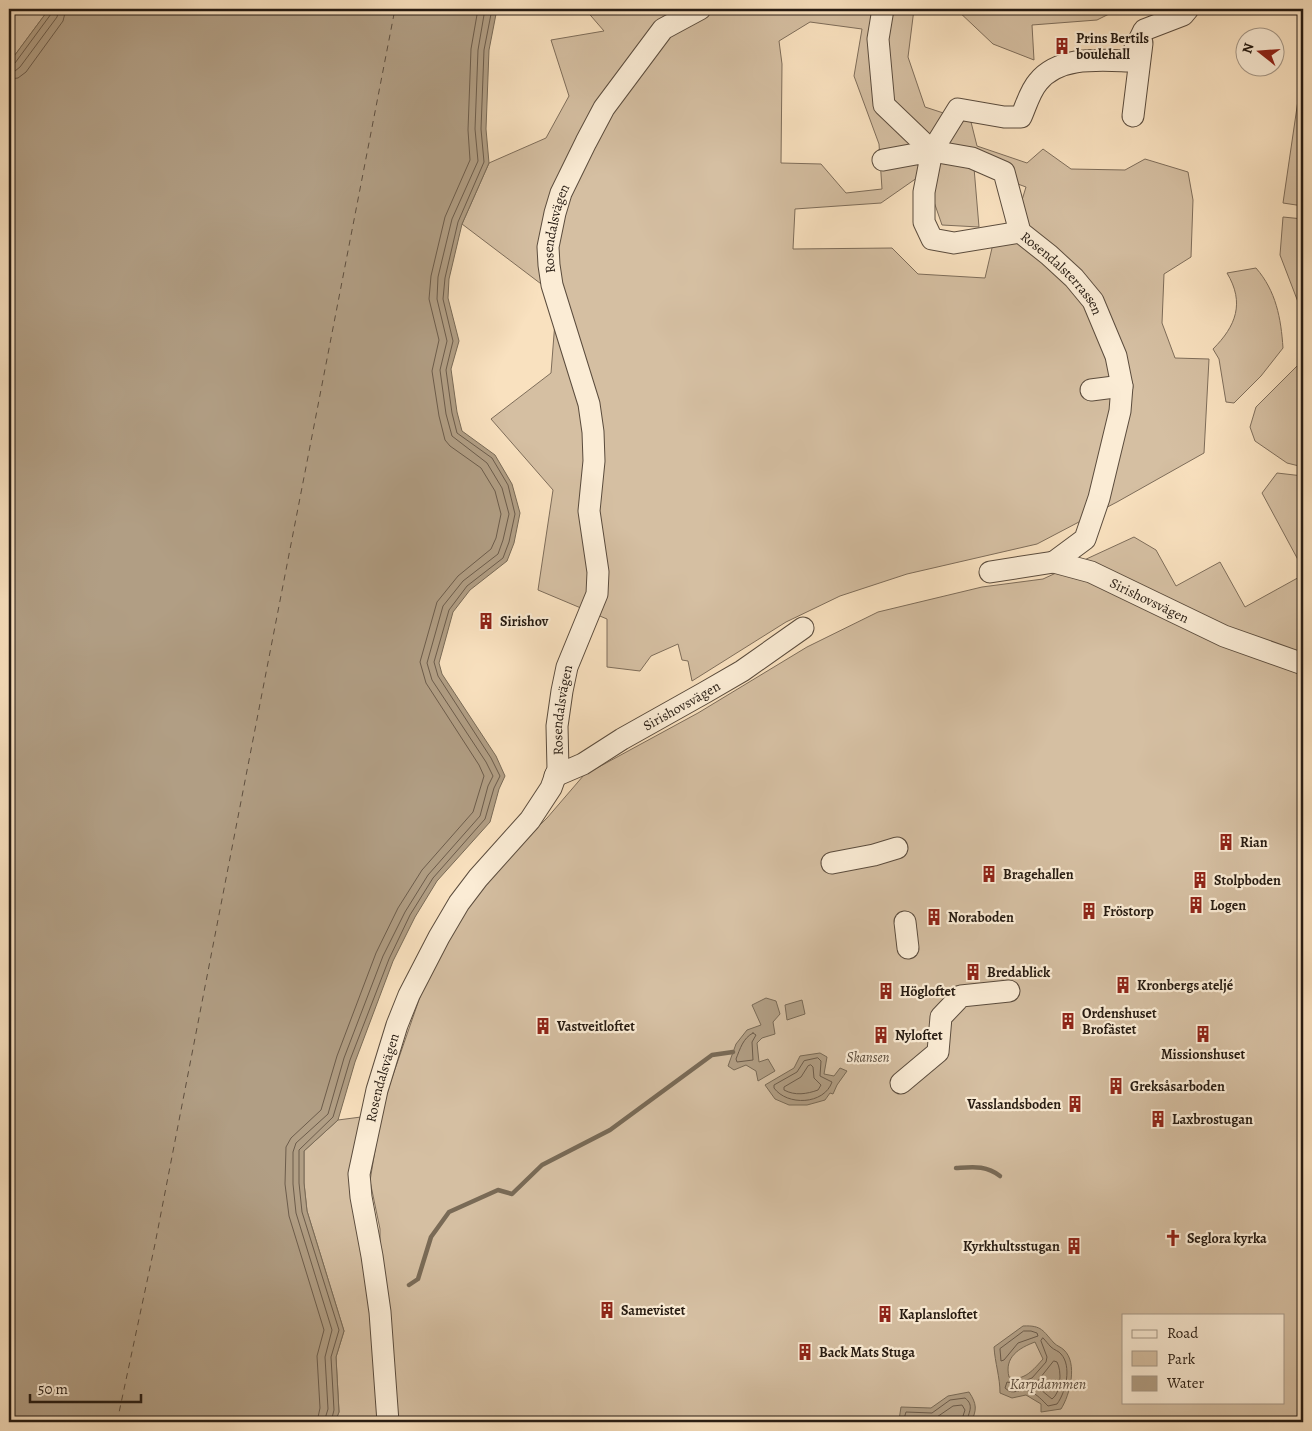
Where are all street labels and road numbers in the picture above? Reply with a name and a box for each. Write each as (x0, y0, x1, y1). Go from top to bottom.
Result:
street label: Rosendalsvägen (539, 180, 574, 275)
street label: Rosendalsterrassen (1017, 227, 1107, 318)
street label: Sirishovsvägen (1106, 573, 1192, 628)
street label: Rosendalsvägen (548, 663, 577, 756)
street label: Sirishovsvägen (640, 676, 724, 735)
street label: Rosendalsvägen (361, 1031, 404, 1124)

